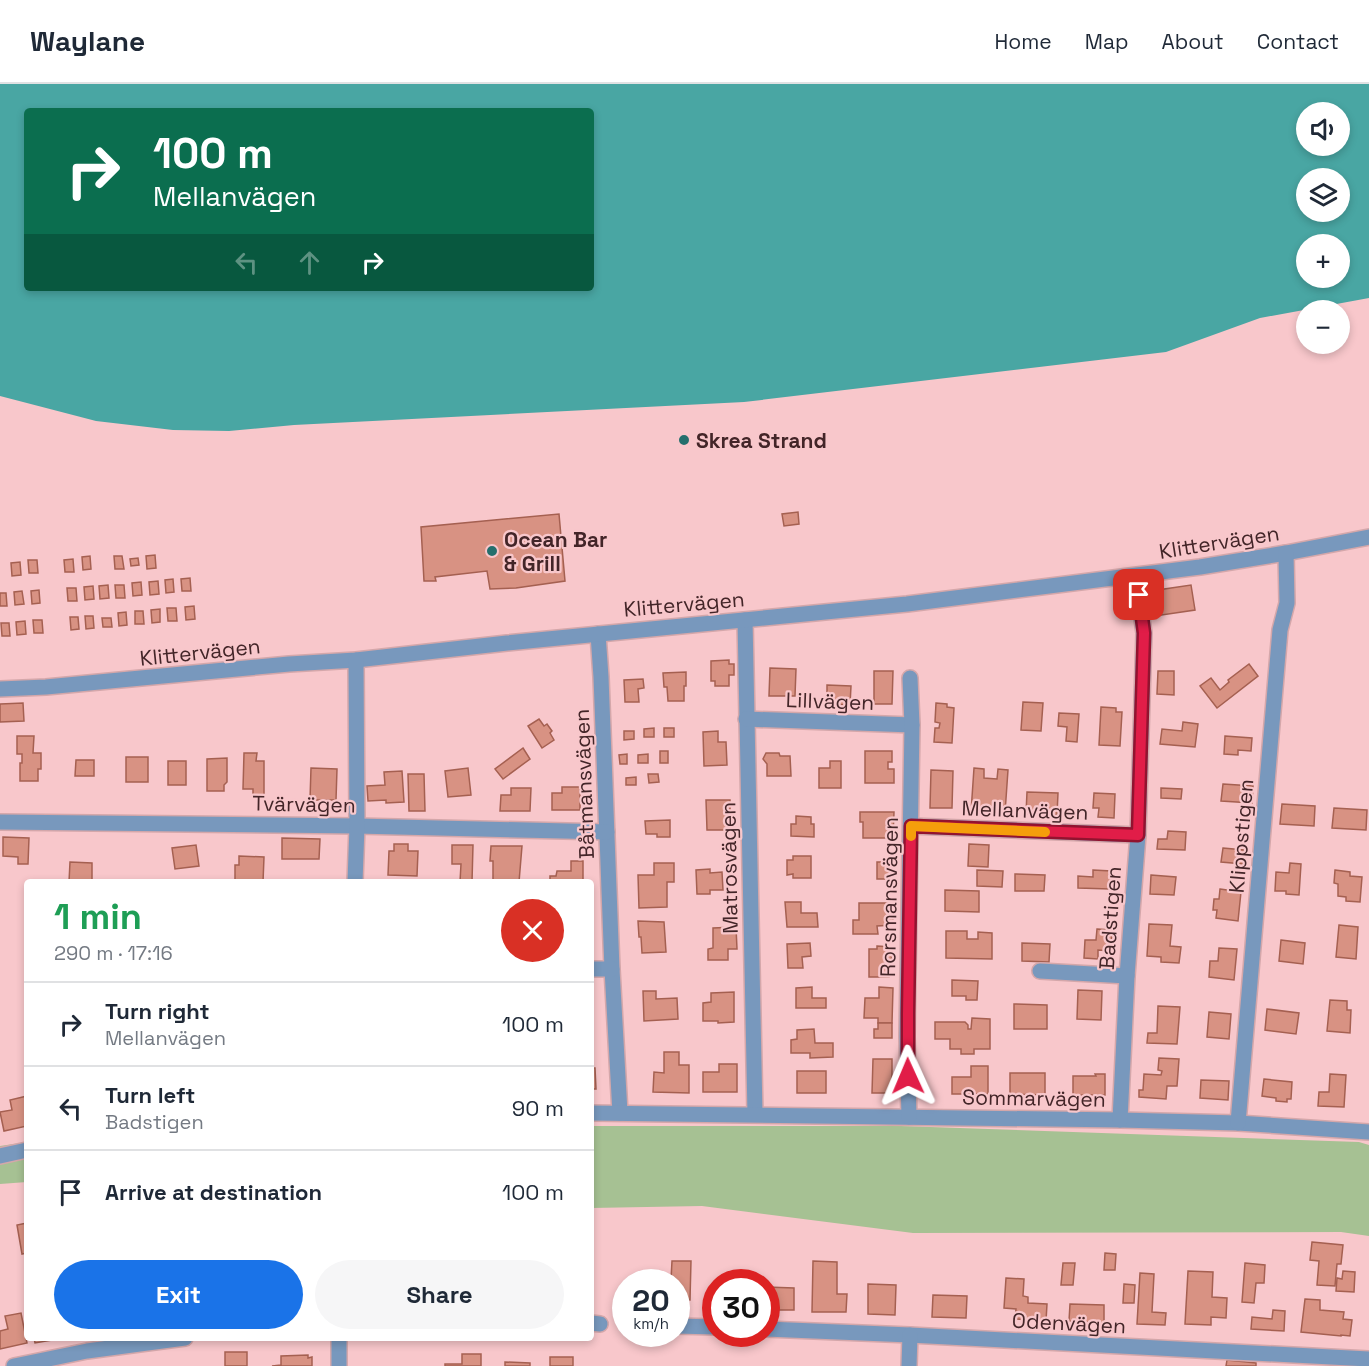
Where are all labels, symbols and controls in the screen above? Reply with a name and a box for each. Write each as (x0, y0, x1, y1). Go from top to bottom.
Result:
text: Waylane (30, 23, 145, 59)
text: Home (994, 28, 1052, 55)
text: Map (1085, 28, 1129, 55)
text: About (1162, 28, 1224, 55)
text: Contact (1257, 28, 1339, 55)
map controls (1296, 102, 1350, 354)
button: sound (1296, 102, 1350, 156)
text: 100 m (153, 127, 273, 180)
icon: right (54, 132, 132, 210)
button: layers (1296, 168, 1350, 222)
text: Mellanvägen (153, 179, 316, 214)
button: + (1296, 234, 1350, 288)
icon: left (230, 246, 263, 279)
icon: ahead (293, 246, 326, 279)
icon: right (356, 246, 389, 279)
button: − (1296, 300, 1350, 354)
place label: Skrea Strand (696, 427, 827, 454)
marker: Skrea Strand (677, 433, 691, 447)
street label: Klittervägen (1157, 519, 1281, 565)
place label: Ocean Bar & Grill (504, 526, 607, 577)
marker: Ocean Bar & Grill (485, 544, 499, 558)
pin (1113, 569, 1164, 620)
icon: arrive (1122, 578, 1155, 611)
street label: Klittervägen (622, 585, 746, 623)
street label: Klittervägen (138, 632, 262, 672)
street label: Lillvägen (785, 686, 875, 716)
street label: Båtmansvägen (568, 708, 600, 860)
street label: Klippstigen (1223, 778, 1259, 894)
street label: Tvärvägen (252, 790, 356, 818)
street label: Mellanvägen (961, 794, 1089, 826)
street label: Matrosvägen (714, 802, 744, 934)
street label: Rorsmansvägen (874, 817, 904, 977)
street label: Badstigen (1093, 865, 1127, 971)
text: 1 min (54, 894, 142, 940)
button: close (501, 899, 564, 962)
text: 290 m · 17:16 (54, 940, 173, 966)
text: Turn right (105, 997, 210, 1025)
icon: right (54, 1008, 87, 1041)
text: 100 m (502, 1010, 564, 1038)
text: Mellanvägen (105, 1025, 226, 1051)
position arrow (876, 1044, 940, 1108)
text: Turn left (105, 1081, 195, 1109)
street label: Sommarvägen (962, 1083, 1106, 1113)
icon: left (54, 1092, 87, 1125)
text: 90 m (512, 1094, 564, 1122)
text: Badstigen (105, 1109, 204, 1135)
icon: arrive (54, 1176, 87, 1209)
text: Arrive at destination (105, 1178, 322, 1206)
text: 100 m (502, 1178, 564, 1206)
button: Exit (54, 1260, 303, 1329)
button: Share (315, 1260, 564, 1329)
speed limit sign: 30 (702, 1269, 780, 1347)
text: 20 (632, 1281, 670, 1320)
street label: Odenvägen (1011, 1307, 1127, 1339)
text: km/h (633, 1314, 669, 1333)

